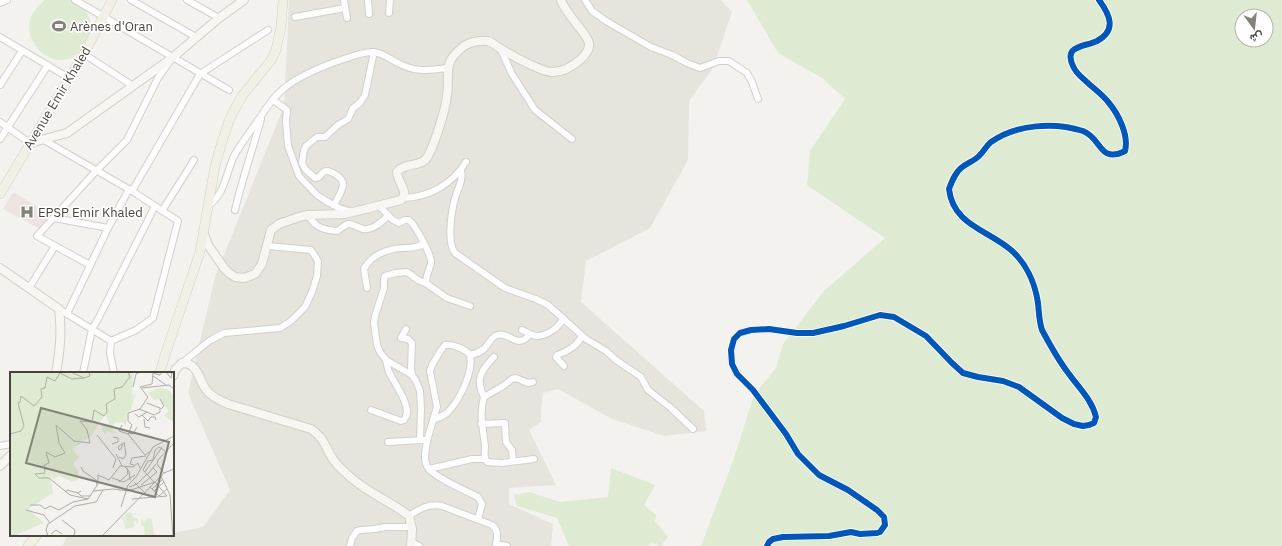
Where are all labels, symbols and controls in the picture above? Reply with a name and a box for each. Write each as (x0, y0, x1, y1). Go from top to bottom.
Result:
north arrow (1234, 8, 1274, 48)
sports icon: Arènes d'Oran (51, 18, 67, 34)
place label: Arènes d'Oran (70, 18, 153, 35)
text: ش (1248, 29, 1265, 46)
street label: Avenue Emir Khaled (20, 43, 94, 153)
hospital icon: EPSP Emir Khaled (19, 204, 35, 220)
place label: EPSP Emir Khaled (38, 204, 143, 221)
inset map (10, 372, 174, 536)

